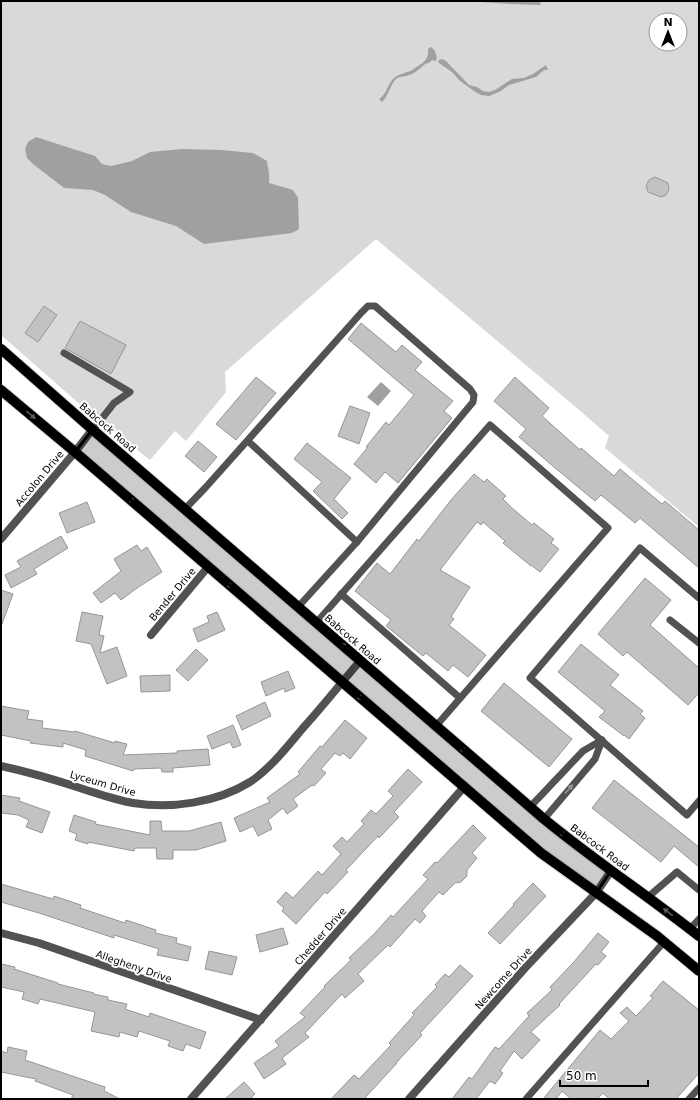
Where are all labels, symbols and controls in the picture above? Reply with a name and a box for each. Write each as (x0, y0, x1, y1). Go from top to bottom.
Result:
north arrow (648, 12, 688, 52)
text: N (663, 16, 673, 29)
street label: Babcock Road (77, 400, 138, 455)
one-way arrow (26, 410, 36, 419)
street label: Accolon Drive (13, 448, 66, 508)
one-way arrow (125, 494, 135, 503)
street label: Bender Drive (147, 566, 198, 623)
one-way arrow (223, 579, 234, 588)
street label: Babcock Road (322, 612, 383, 667)
one-way arrow (339, 643, 350, 652)
one-way arrow (353, 692, 364, 701)
one-way arrow (459, 746, 469, 755)
street label: Lyceum Drive (69, 769, 137, 798)
one-way arrow (565, 784, 574, 795)
street label: Babcock Road (568, 822, 631, 873)
one-way arrow (558, 830, 569, 839)
street label: Chedder Drive (293, 905, 348, 967)
one-way arrow (663, 908, 674, 916)
street label: Newcome Drive (473, 945, 534, 1011)
street label: Allegheny Drive (94, 948, 173, 985)
scale bar (560, 1062, 648, 1088)
text: 50 m (566, 1069, 597, 1083)

